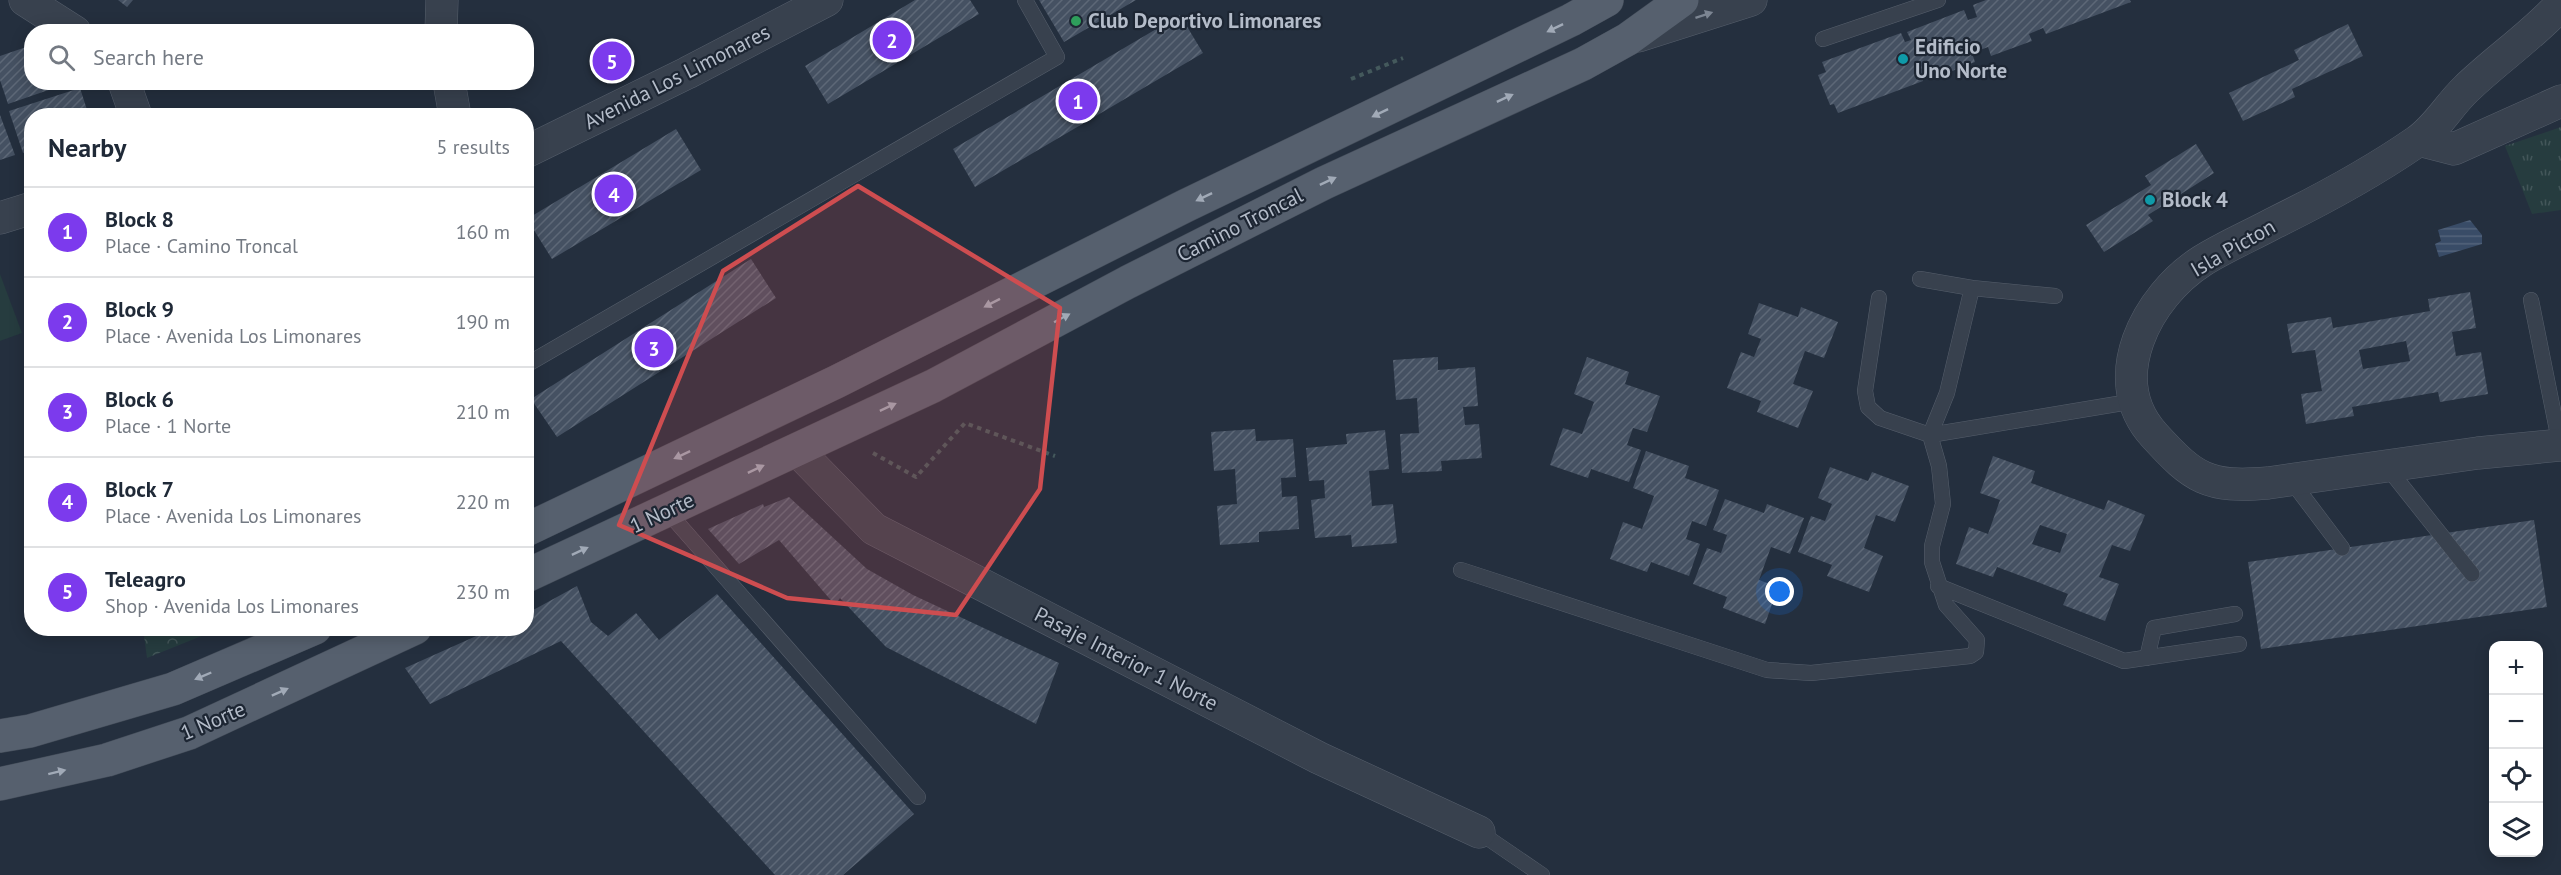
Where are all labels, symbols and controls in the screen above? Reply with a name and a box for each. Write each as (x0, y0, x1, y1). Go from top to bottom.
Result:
place label: Club Deportivo Limonares (1088, 7, 1322, 34)
one-way arrow (1695, 10, 1713, 19)
marker: Club Deportivo Limonares (1069, 14, 1083, 28)
street label: Avenida Los Limonares (579, 18, 774, 135)
pin: 2 (872, 18, 912, 63)
one-way arrow (1547, 23, 1564, 32)
search box (24, 24, 534, 90)
place label: Edificio Uno Norte (1915, 33, 2007, 84)
pin: 5 (592, 38, 632, 84)
icon: search (45, 41, 78, 74)
text: Search here (93, 43, 204, 71)
marker: Edificio Uno Norte (1896, 52, 1910, 66)
pin: 1 (1058, 78, 1098, 124)
one-way arrow (1497, 94, 1514, 103)
one-way arrow (1371, 107, 1389, 117)
text: Nearby (48, 131, 126, 164)
text: 5 results (437, 134, 510, 160)
pin: 4 (594, 172, 634, 216)
one-way arrow (1320, 176, 1337, 185)
street label: Camino Troncal (1172, 181, 1307, 268)
place label: Block 4 (2162, 186, 2228, 213)
one-way arrow (1196, 193, 1213, 202)
marker: Block 4 (2143, 193, 2157, 207)
text: Block 8 (105, 205, 174, 233)
street label: Isla Picton (2185, 212, 2280, 283)
text: 1 (62, 219, 73, 245)
text: 160 m (456, 219, 510, 245)
text: Place · Camino Troncal (105, 233, 298, 259)
text: Block 9 (105, 295, 174, 323)
one-way arrow (984, 299, 1001, 308)
text: 2 (62, 309, 73, 335)
text: 190 m (456, 309, 510, 335)
one-way arrow (1053, 313, 1070, 323)
text: Place · Avenida Los Limonares (105, 323, 361, 349)
pin: 3 (634, 326, 674, 370)
text: Block 6 (105, 385, 174, 413)
text: 3 (62, 399, 73, 425)
text: 210 m (456, 399, 510, 425)
one-way arrow (880, 402, 897, 411)
text: Place · 1 Norte (105, 413, 231, 439)
one-way arrow (674, 450, 691, 459)
one-way arrow (748, 464, 765, 473)
text: Block 7 (105, 475, 174, 503)
street label: 1 Norte (625, 486, 698, 539)
text: 4 (62, 489, 73, 515)
text: 220 m (456, 489, 510, 515)
text: Place · Avenida Los Limonares (105, 503, 361, 529)
one-way arrow (571, 546, 589, 556)
text: Teleagro (105, 565, 186, 593)
your location (1765, 577, 1794, 606)
text: 5 (62, 579, 73, 605)
text: 230 m (456, 579, 510, 605)
text: Shop · Avenida Los Limonares (105, 593, 359, 619)
street label: Pasaje Interior 1 Norte (1030, 601, 1222, 716)
map controls (2489, 641, 2543, 857)
button: + (2489, 641, 2543, 695)
one-way arrow (194, 671, 212, 681)
one-way arrow (271, 687, 289, 697)
street label: 1 Norte (176, 695, 249, 746)
button: − (2489, 695, 2543, 749)
button: locate (2489, 749, 2543, 803)
one-way arrow (48, 766, 66, 776)
button: layers (2489, 803, 2543, 857)

